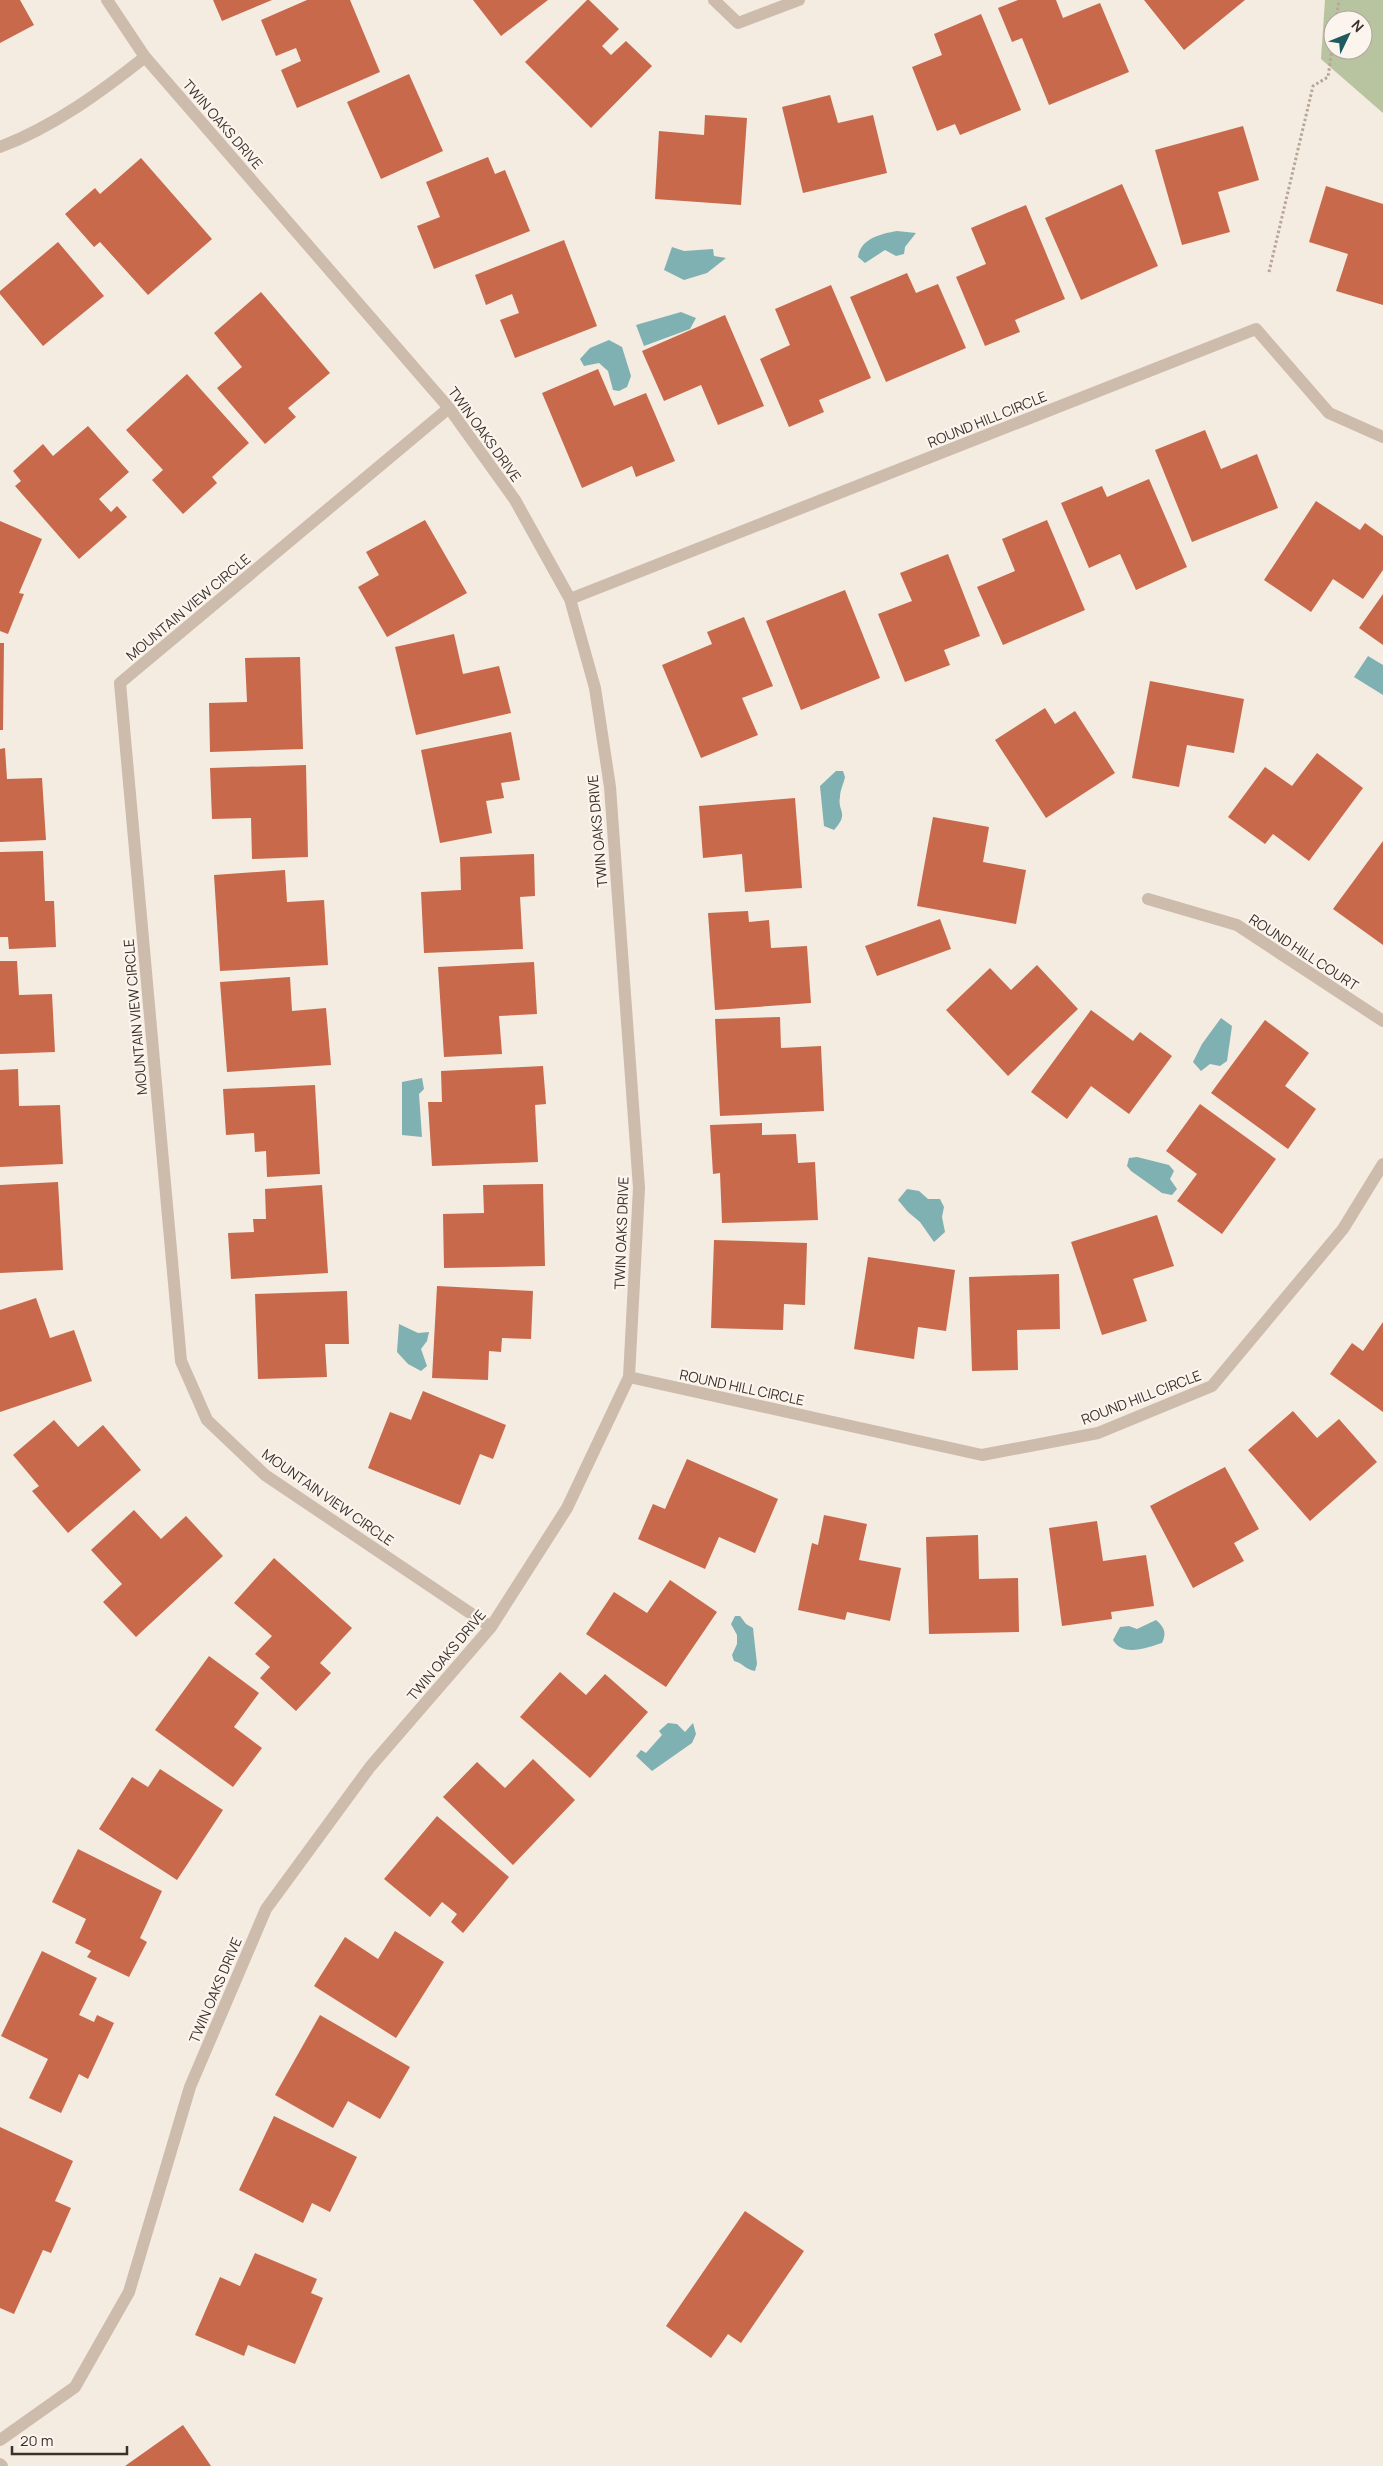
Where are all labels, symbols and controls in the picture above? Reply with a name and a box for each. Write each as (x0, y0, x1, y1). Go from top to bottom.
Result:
north arrow (1323, 10, 1373, 60)
text: N (1347, 16, 1368, 36)
street label: TWIN OAKS DRIVE (179, 75, 267, 173)
street label: TWIN OAKS DRIVE (444, 383, 526, 485)
street label: ROUND HILL CIRCLE (925, 386, 1049, 452)
street label: MOUNTAIN VIEW CIRCLE (122, 549, 254, 665)
street label: TWIN OAKS DRIVE (583, 774, 611, 888)
street label: ROUND HILL COURT (1246, 909, 1363, 995)
street label: MOUNTAIN VIEW CIRCLE (119, 938, 151, 1096)
street label: TWIN OAKS DRIVE (610, 1176, 632, 1290)
street label: ROUND HILL CIRCLE (678, 1365, 806, 1409)
street label: ROUND HILL CIRCLE (1078, 1365, 1204, 1429)
street label: MOUNTAIN VIEW CIRCLE (258, 1444, 398, 1550)
street label: TWIN OAKS DRIVE (402, 1606, 490, 1704)
street label: TWIN OAKS DRIVE (184, 1934, 246, 2046)
scale bar (12, 2424, 128, 2456)
text: 20 m (20, 2430, 53, 2451)

